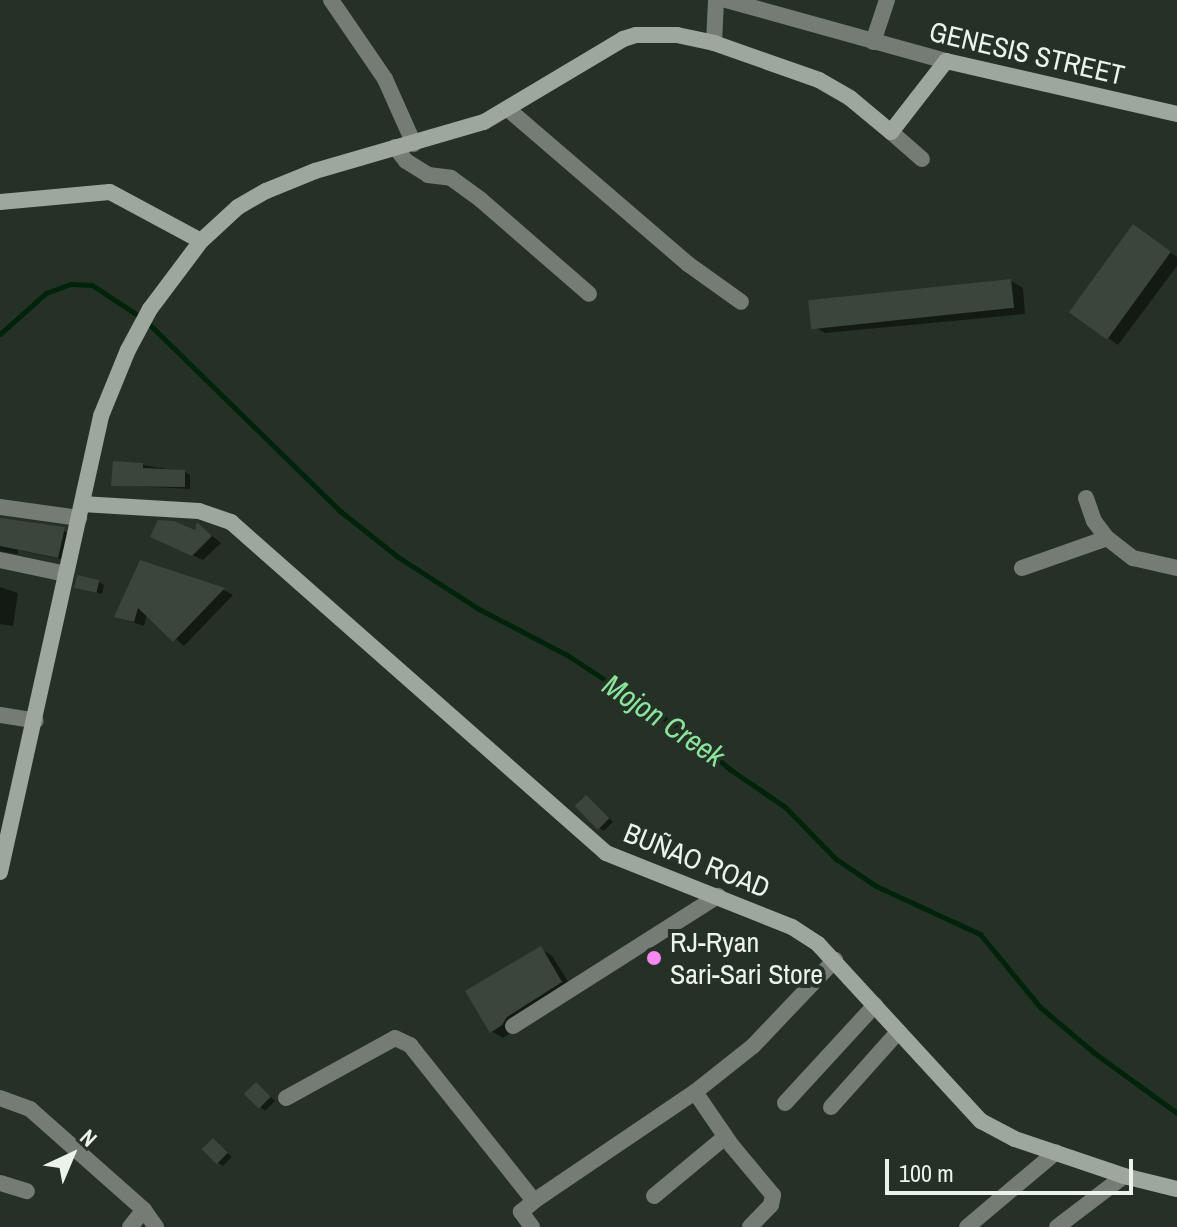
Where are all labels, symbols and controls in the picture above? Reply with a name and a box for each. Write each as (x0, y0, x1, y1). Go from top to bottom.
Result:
street label: GENESIS STREET (926, 14, 1128, 92)
water label: Mojon Creek (596, 666, 732, 774)
street label: BUÑAO ROAD (619, 816, 775, 904)
place label: RJ-Ryan Sari-Sari Store (670, 925, 823, 991)
marker: RJ-Ryan Sari-Sari Store (645, 949, 663, 967)
north arrow (32, 1115, 112, 1195)
text: N (74, 1122, 104, 1153)
scale bar (889, 1143, 1137, 1193)
text: 100 m (899, 1157, 954, 1189)

